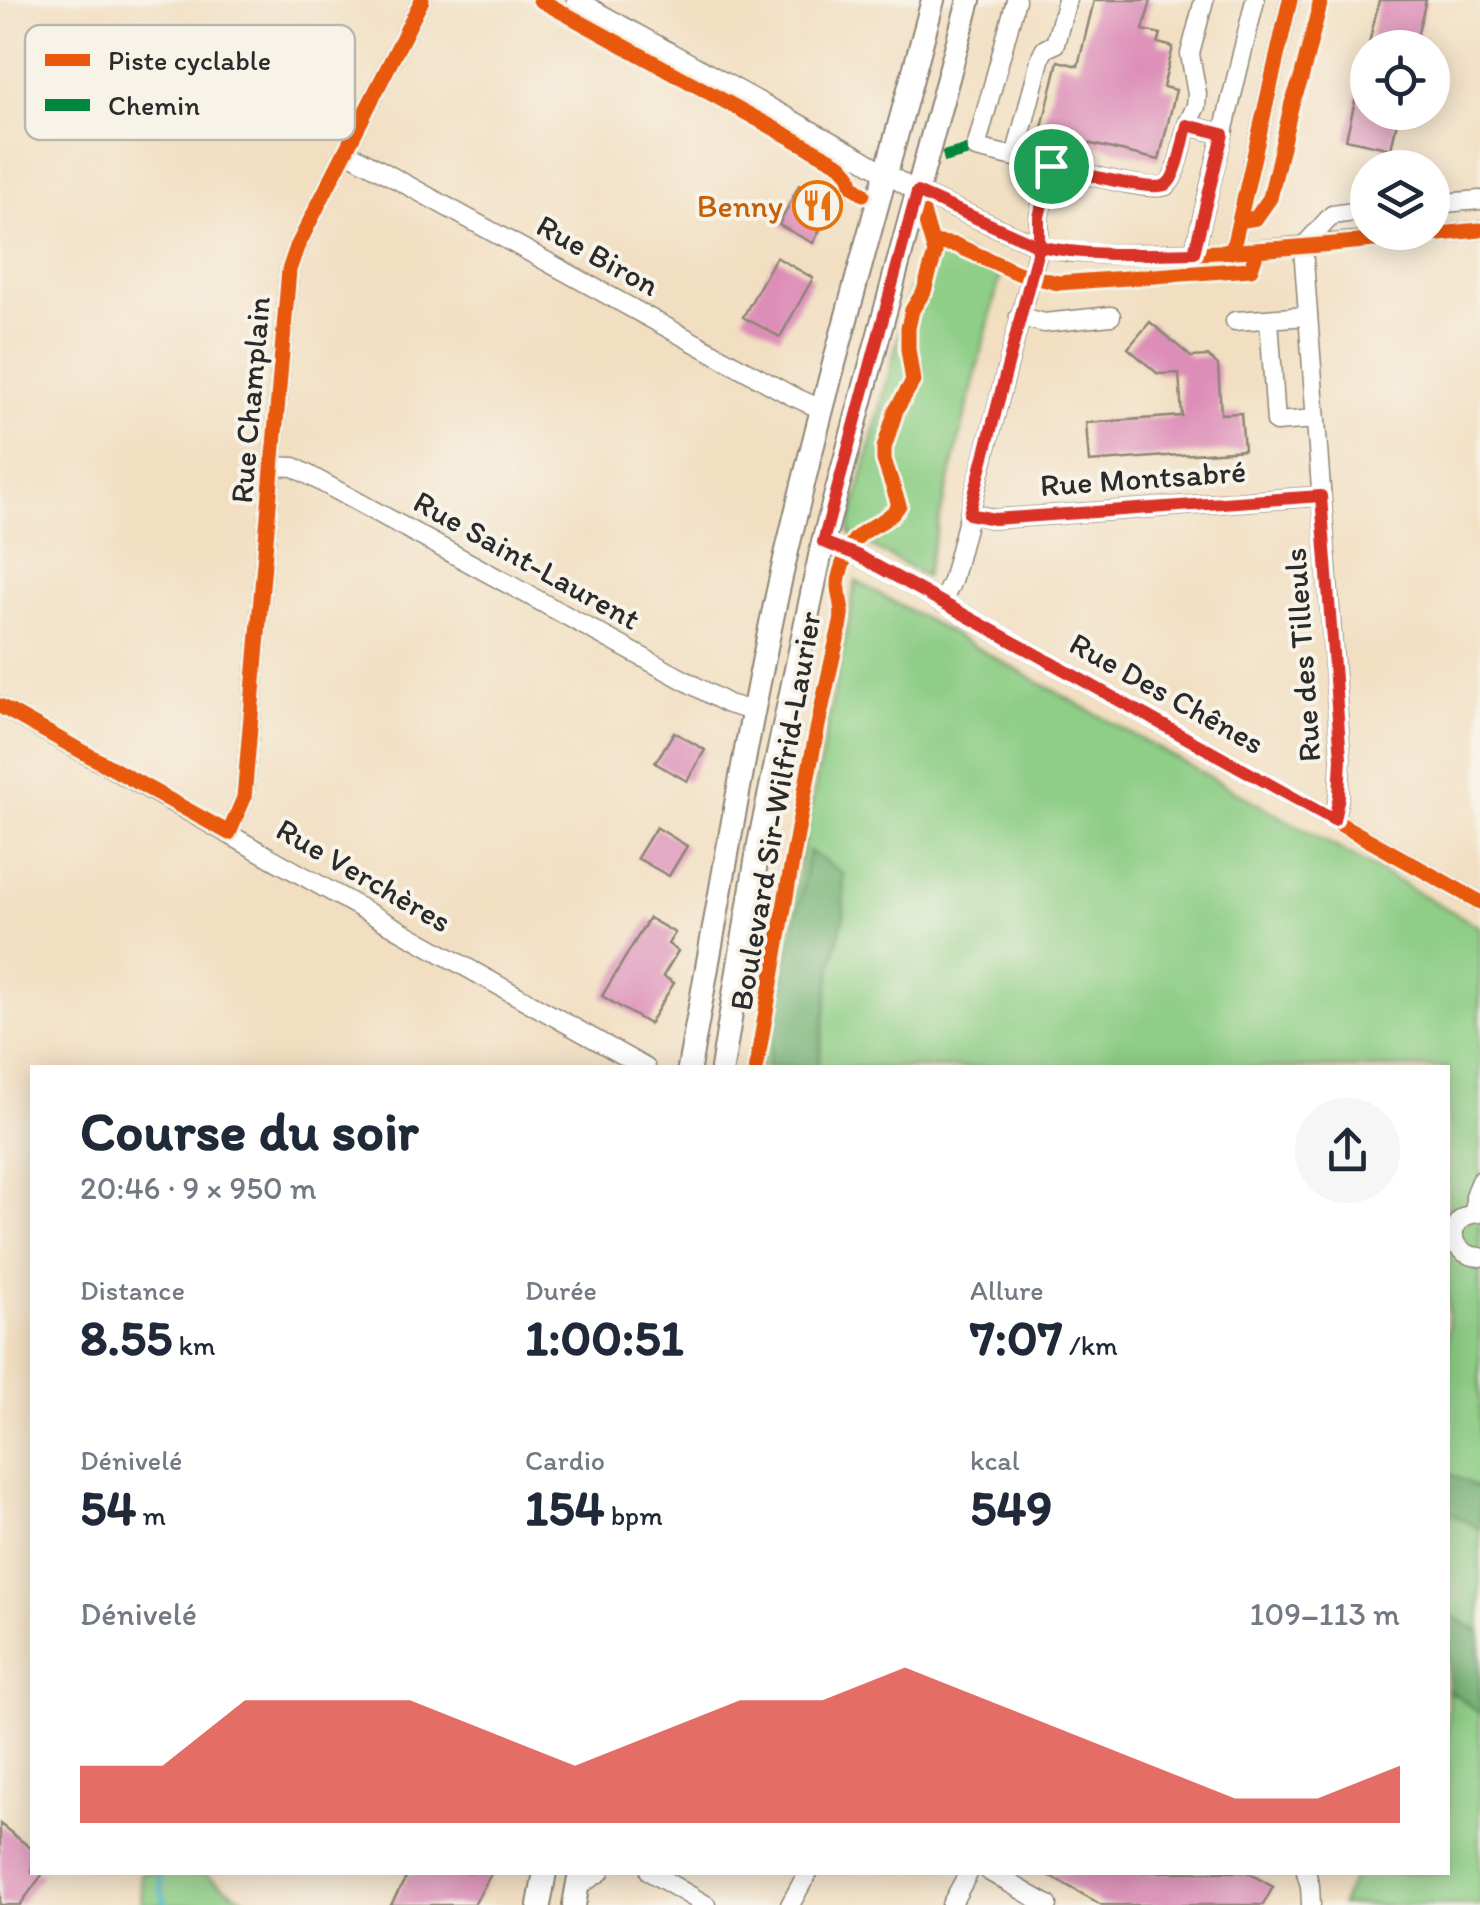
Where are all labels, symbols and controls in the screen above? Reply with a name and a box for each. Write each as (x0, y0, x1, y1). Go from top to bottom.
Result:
legend (25, 25, 355, 140)
map controls (1350, 30, 1450, 250)
button: locate (1350, 30, 1450, 130)
text: Piste cyclable (108, 43, 271, 77)
text: Chemin (108, 88, 200, 122)
pin (1009, 124, 1094, 209)
icon: arrive (1024, 139, 1079, 194)
button: layers (1350, 150, 1450, 250)
restaurant icon: Benny (792, 180, 844, 232)
place label: Benny (697, 187, 783, 225)
street label: Rue Biron (530, 206, 666, 304)
street label: Rue Champlain (222, 295, 278, 505)
street label: Rue Montsabré (1039, 452, 1247, 504)
street label: Rue Saint-Laurent (407, 482, 647, 638)
street label: Rue des Tilleuls (1276, 547, 1328, 763)
street label: Boulevard Sir-Wilfrid-Laurier (721, 609, 829, 1013)
street label: Rue Des Chênes (1063, 624, 1271, 762)
street label: Rue Verchères (270, 810, 458, 940)
text: Course du soir (80, 1098, 419, 1164)
button: share (1295, 1098, 1400, 1203)
text: 20:46 · 9 × 950 m (80, 1169, 317, 1207)
text: Distance (80, 1273, 185, 1307)
text: Durée (525, 1273, 597, 1307)
text: Allure (970, 1273, 1044, 1307)
text: 8.55 (80, 1307, 172, 1368)
text: 1:00:51 (525, 1307, 684, 1368)
text: 7:07 (970, 1307, 1063, 1368)
text: km (172, 1328, 216, 1362)
text: /km (1063, 1328, 1118, 1362)
text: Dénivelé (80, 1443, 182, 1477)
text: Cardio (525, 1443, 605, 1477)
text: kcal (970, 1443, 1020, 1477)
text: 54 (80, 1477, 136, 1538)
text: 154 (525, 1477, 605, 1538)
text: 549 (970, 1477, 1052, 1538)
text: m (136, 1498, 166, 1532)
text: bpm (605, 1498, 663, 1532)
text: Dénivelé (80, 1595, 197, 1633)
text: 109–113 m (1250, 1595, 1400, 1633)

